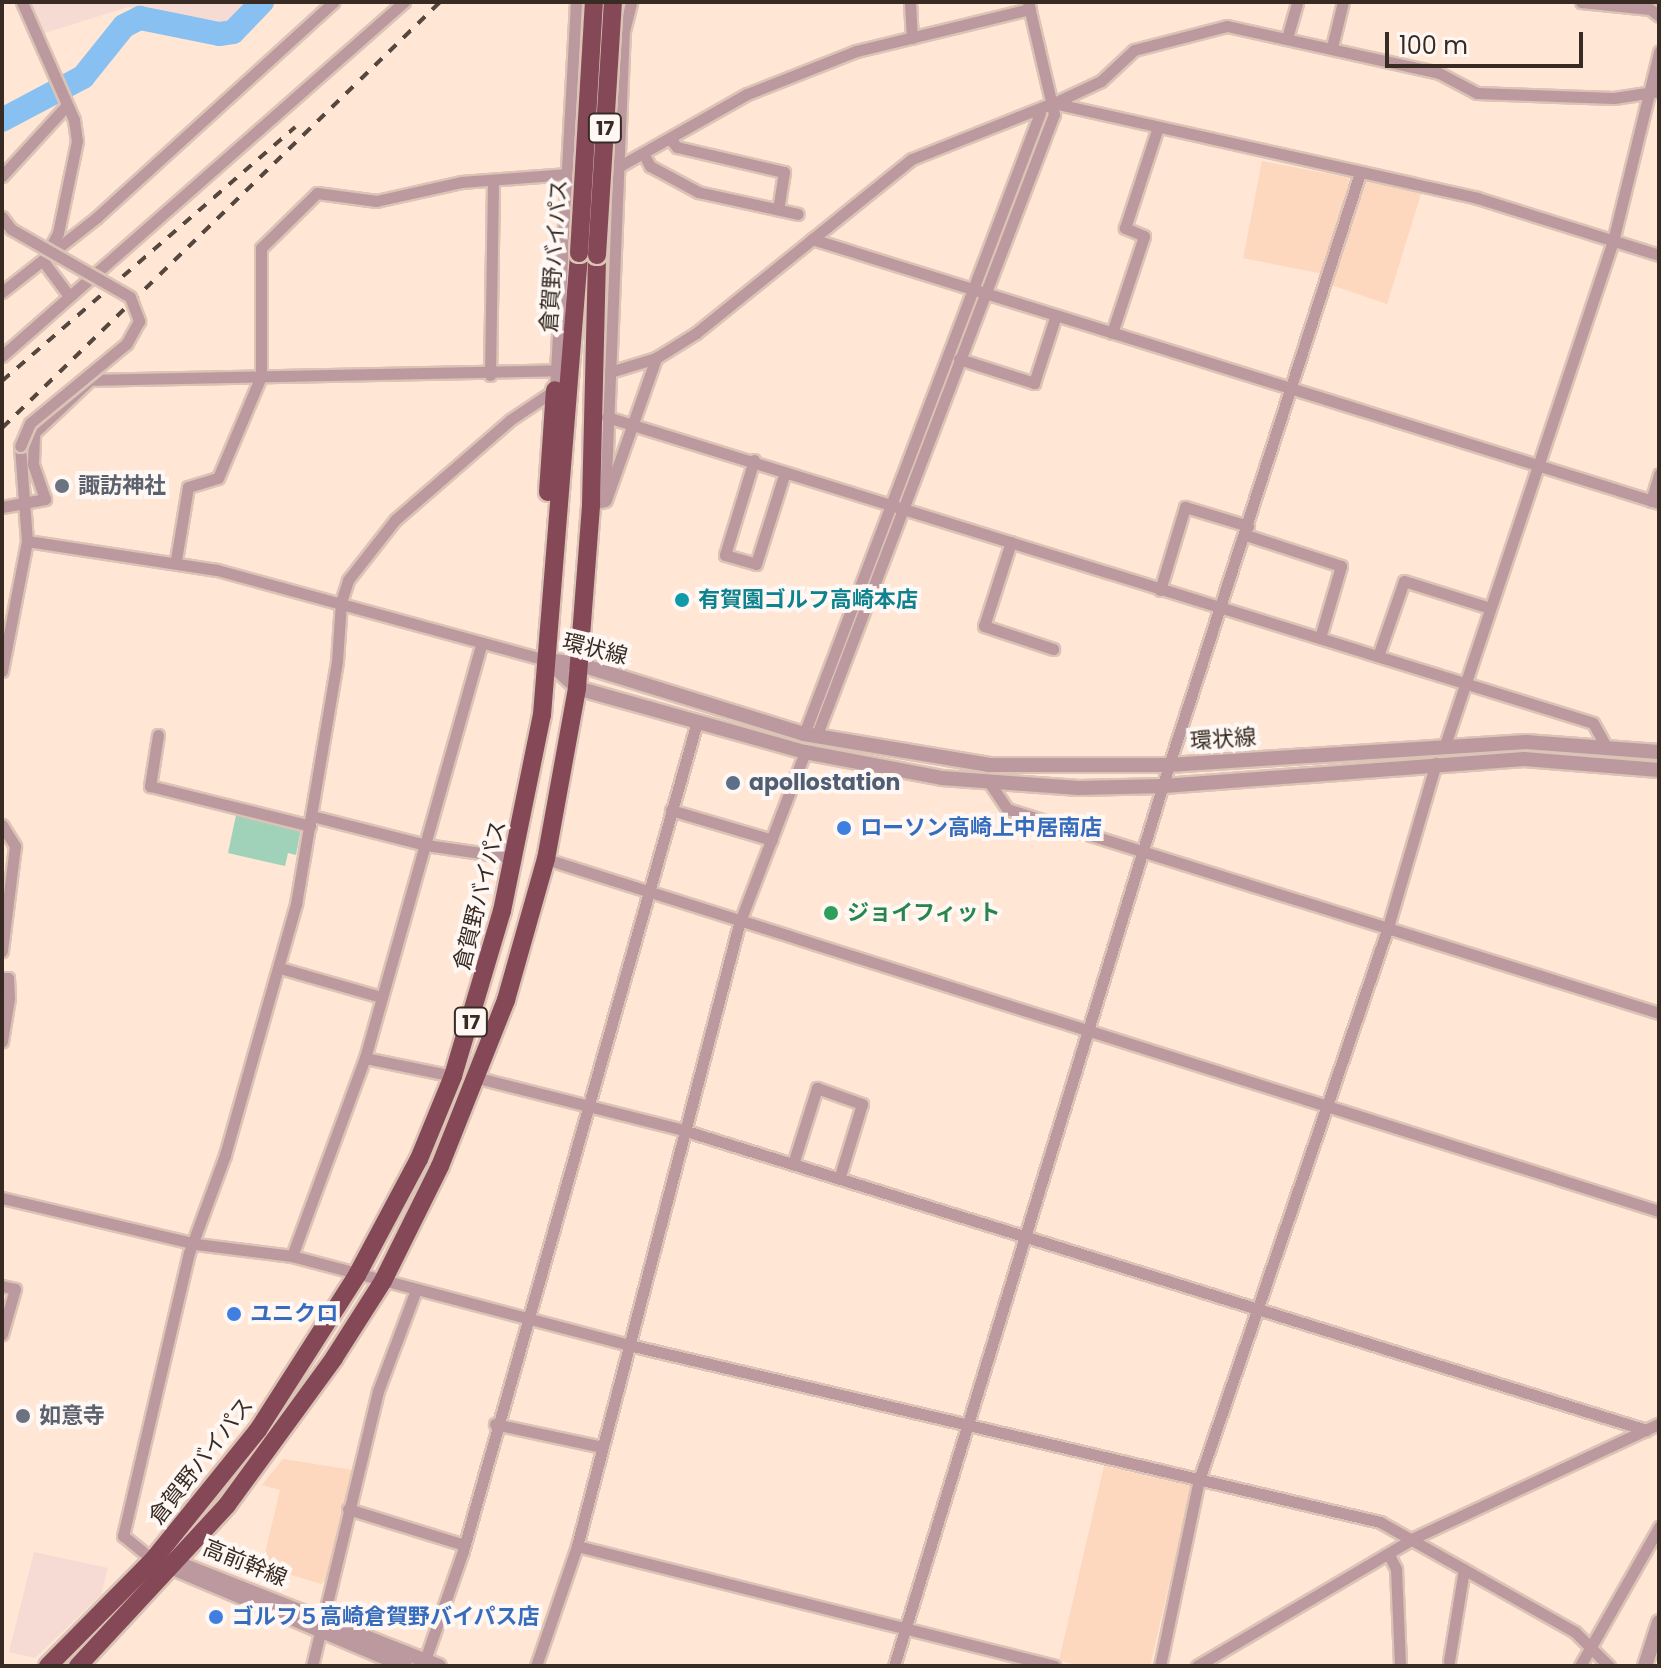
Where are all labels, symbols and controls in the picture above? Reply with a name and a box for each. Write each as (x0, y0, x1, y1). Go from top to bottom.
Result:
scale bar (1389, 16, 1587, 66)
text: 100 m (1399, 29, 1468, 62)
road number: 17 (587, 112, 623, 144)
street label: 倉賀野バイパス (535, 178, 573, 334)
place label: 諏訪神社 (78, 473, 166, 499)
marker: 諏訪神社 (53, 477, 71, 495)
place label: 有賀園ゴルフ高崎本店 (698, 587, 918, 613)
marker: 有賀園ゴルフ高崎本店 (673, 591, 691, 609)
street label: 環状線 (560, 628, 630, 670)
street label: 環状線 (1189, 724, 1257, 754)
place label: apollostation (749, 770, 900, 796)
marker: apollostation (724, 774, 742, 792)
place label: ローソン高崎上中居南店 (860, 815, 1102, 841)
street label: 倉賀野バイパス (449, 817, 511, 973)
marker: ローソン高崎上中居南店 (835, 819, 853, 837)
place label: ジョイフィット (847, 900, 1001, 926)
marker: ジョイフィット (822, 904, 840, 922)
road number: 17 (453, 1006, 489, 1038)
place label: ユニクロ (250, 1301, 338, 1327)
marker: ユニクロ (225, 1305, 243, 1323)
street label: 倉賀野バイパス (143, 1392, 259, 1530)
place label: 如意寺 (39, 1403, 105, 1429)
marker: 如意寺 (14, 1407, 32, 1425)
street label: 高前幹線 (199, 1534, 291, 1592)
place label: ゴルフ５高崎倉賀野バイパス店 (232, 1604, 540, 1630)
marker: ゴルフ５高崎倉賀野バイパス店 (207, 1608, 225, 1626)

